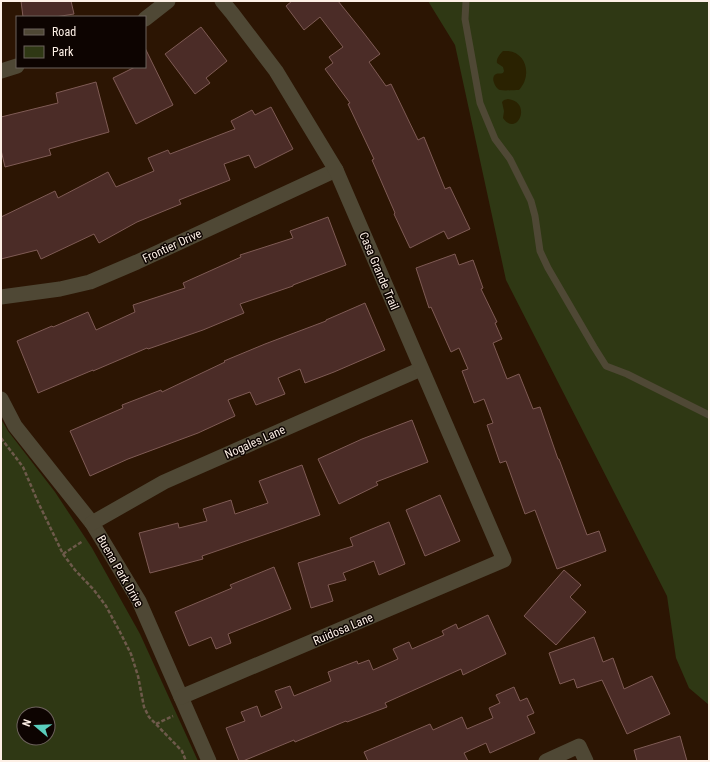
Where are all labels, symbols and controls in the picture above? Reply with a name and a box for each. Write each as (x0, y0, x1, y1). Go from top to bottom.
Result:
legend (16, 16, 146, 68)
text: Road (52, 25, 76, 39)
text: Park (52, 45, 74, 59)
street label: Frontier Drive (140, 226, 204, 266)
street label: Casa Grande Trail (356, 230, 402, 312)
street label: Nogales Lane (223, 422, 288, 462)
street label: Buena Park Drive (94, 533, 146, 610)
street label: Ruidosa Lane (311, 610, 375, 648)
north arrow (16, 706, 56, 746)
text: N (20, 717, 34, 728)

